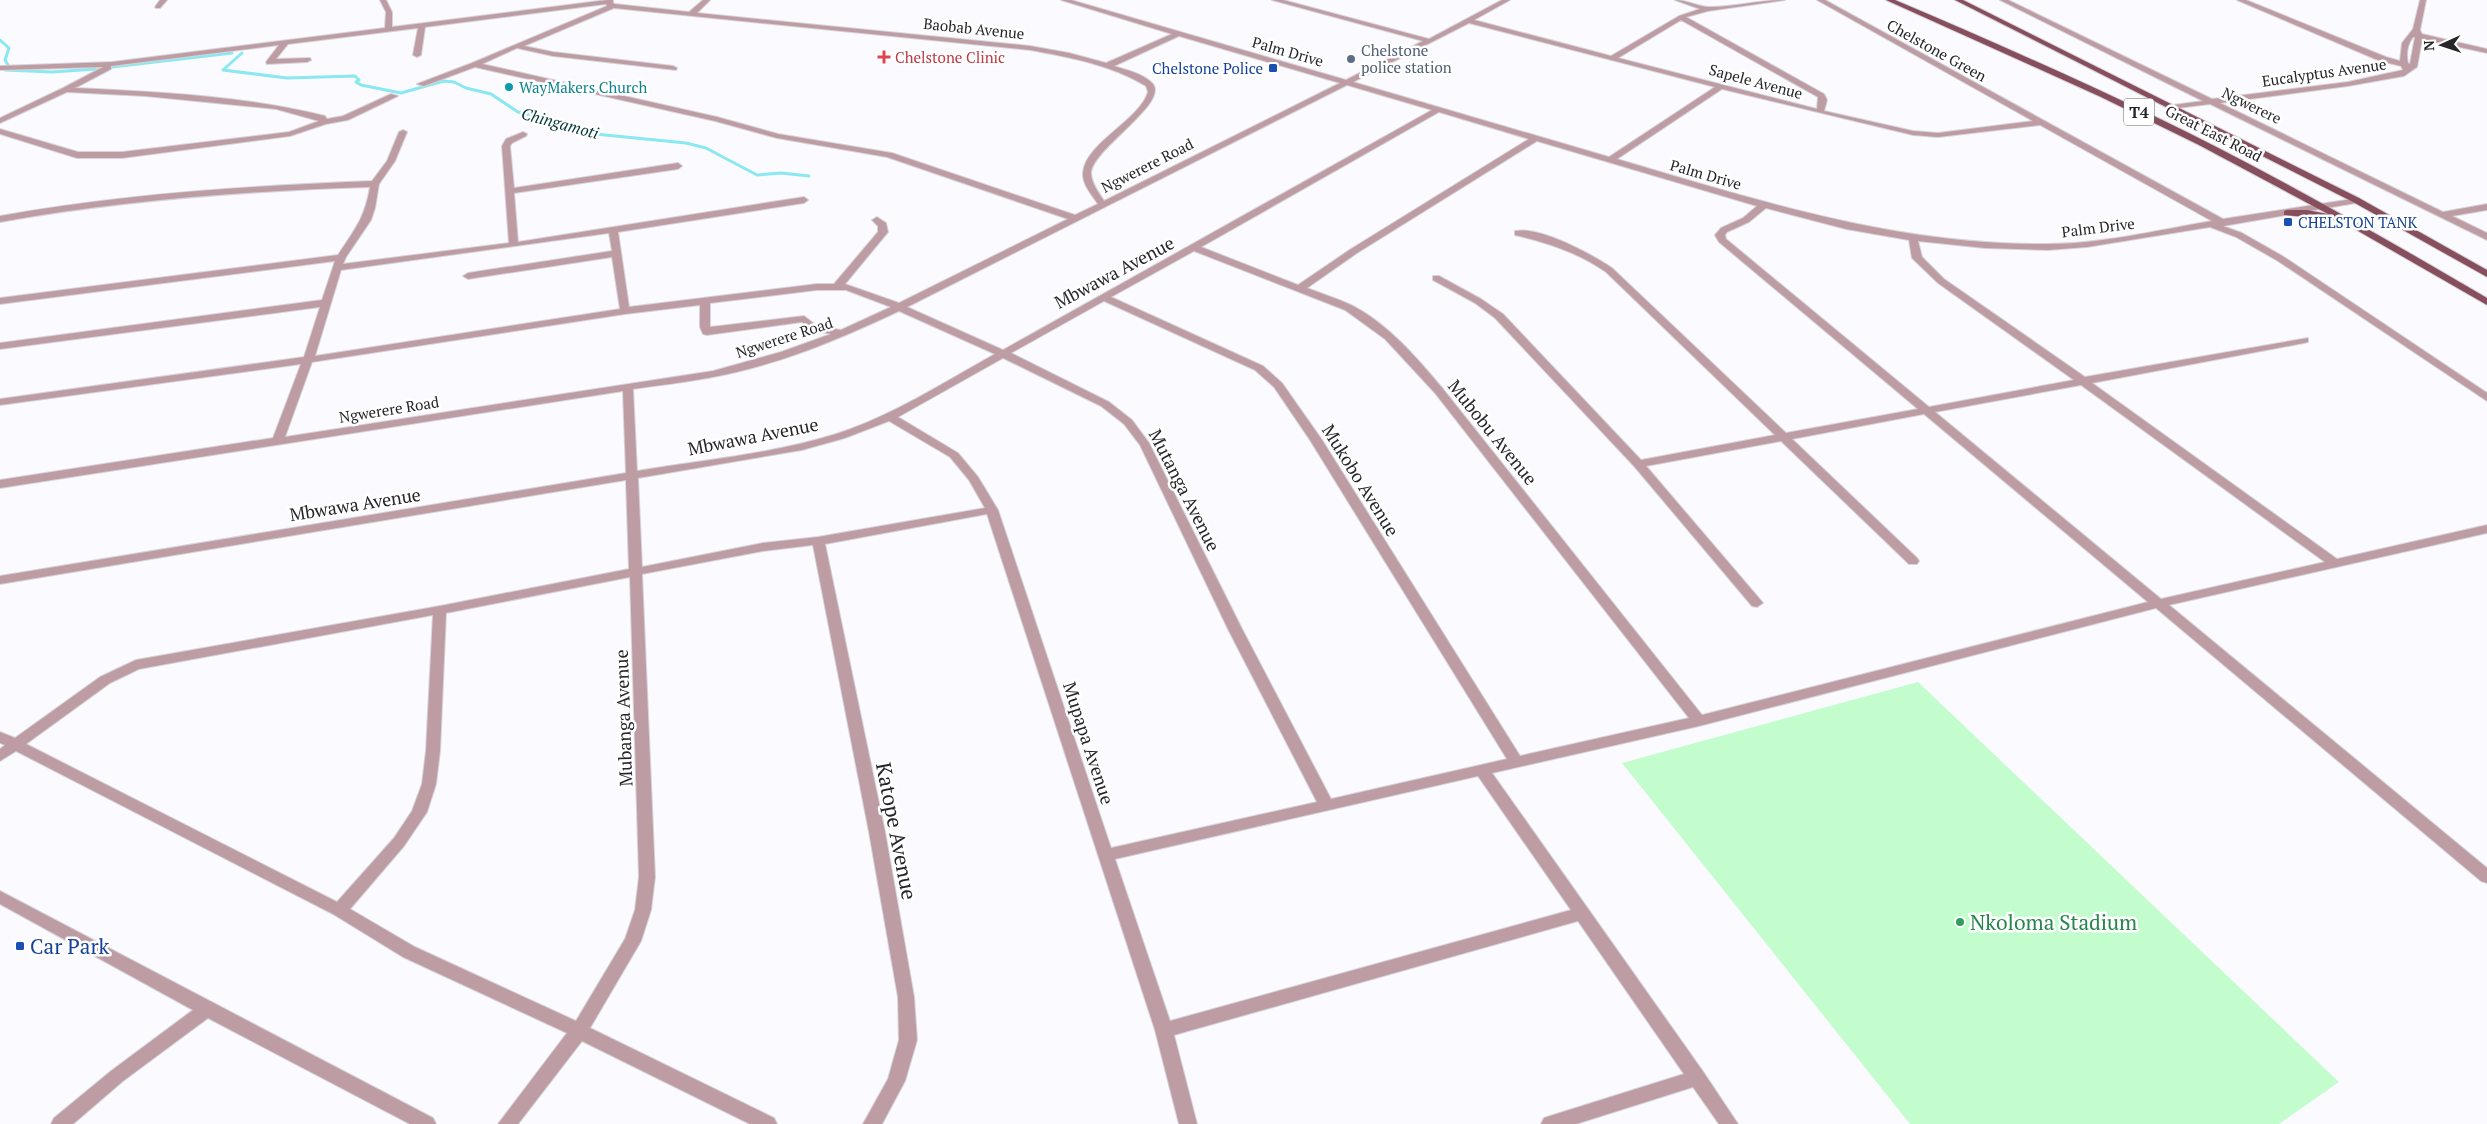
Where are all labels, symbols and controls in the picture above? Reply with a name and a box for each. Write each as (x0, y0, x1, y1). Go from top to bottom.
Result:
street label: Baobab Avenue (922, 13, 1026, 43)
street label: Chelstone Green (1884, 14, 1990, 86)
north arrow (2417, 20, 2467, 70)
street label: Palm Drive (1250, 31, 1326, 71)
place label: Chelstone police station (1361, 40, 1452, 77)
text: N (2419, 40, 2438, 52)
place label: Chelstone Clinic (895, 47, 1005, 67)
marker: Chelstone Clinic (877, 50, 891, 64)
marker: Chelstone police station (1345, 53, 1357, 65)
street label: Eucalyptus Avenue (2260, 53, 2388, 91)
place label: Chelstone Police (1152, 58, 1263, 78)
street label: Sapele Avenue (1707, 59, 1805, 103)
marker: Chelstone Police (1267, 62, 1279, 74)
place label: WayMakers Church (519, 77, 648, 97)
marker: WayMakers Church (503, 81, 515, 93)
street label: Ngwerere (2219, 82, 2285, 128)
road number: T4 (2124, 98, 2154, 125)
street label: Great East Road (2162, 100, 2266, 166)
water label: Chingamoti (519, 102, 602, 144)
street label: Ngwerere Road (1098, 133, 1196, 197)
street label: Palm Drive (1668, 154, 1744, 194)
place label: CHELSTON TANK (2298, 212, 2418, 232)
street label: Palm Drive (2060, 213, 2136, 241)
marker: CHELSTON TANK (2282, 216, 2294, 228)
street label: Mbwawa Avenue (1050, 230, 1178, 314)
street label: Ngwerere Road (733, 312, 835, 362)
street label: Mubobu Avenue (1443, 374, 1543, 490)
street label: Ngwerere Road (338, 391, 440, 427)
street label: Mbwawa Avenue (686, 412, 820, 460)
street label: Mukobo Avenue (1317, 419, 1405, 541)
street label: Mutanga Avenue (1144, 425, 1226, 555)
street label: Mbwawa Avenue (288, 482, 422, 526)
street label: Mubanga Avenue (609, 649, 637, 787)
street label: Mupapa Avenue (1058, 679, 1120, 807)
street label: Katope Avenue (870, 760, 924, 902)
place label: Nkoloma Stadium (1970, 908, 2137, 936)
marker: Nkoloma Stadium (1954, 916, 1966, 928)
place label: Car Park (30, 932, 109, 960)
marker: Car Park (14, 940, 26, 952)

